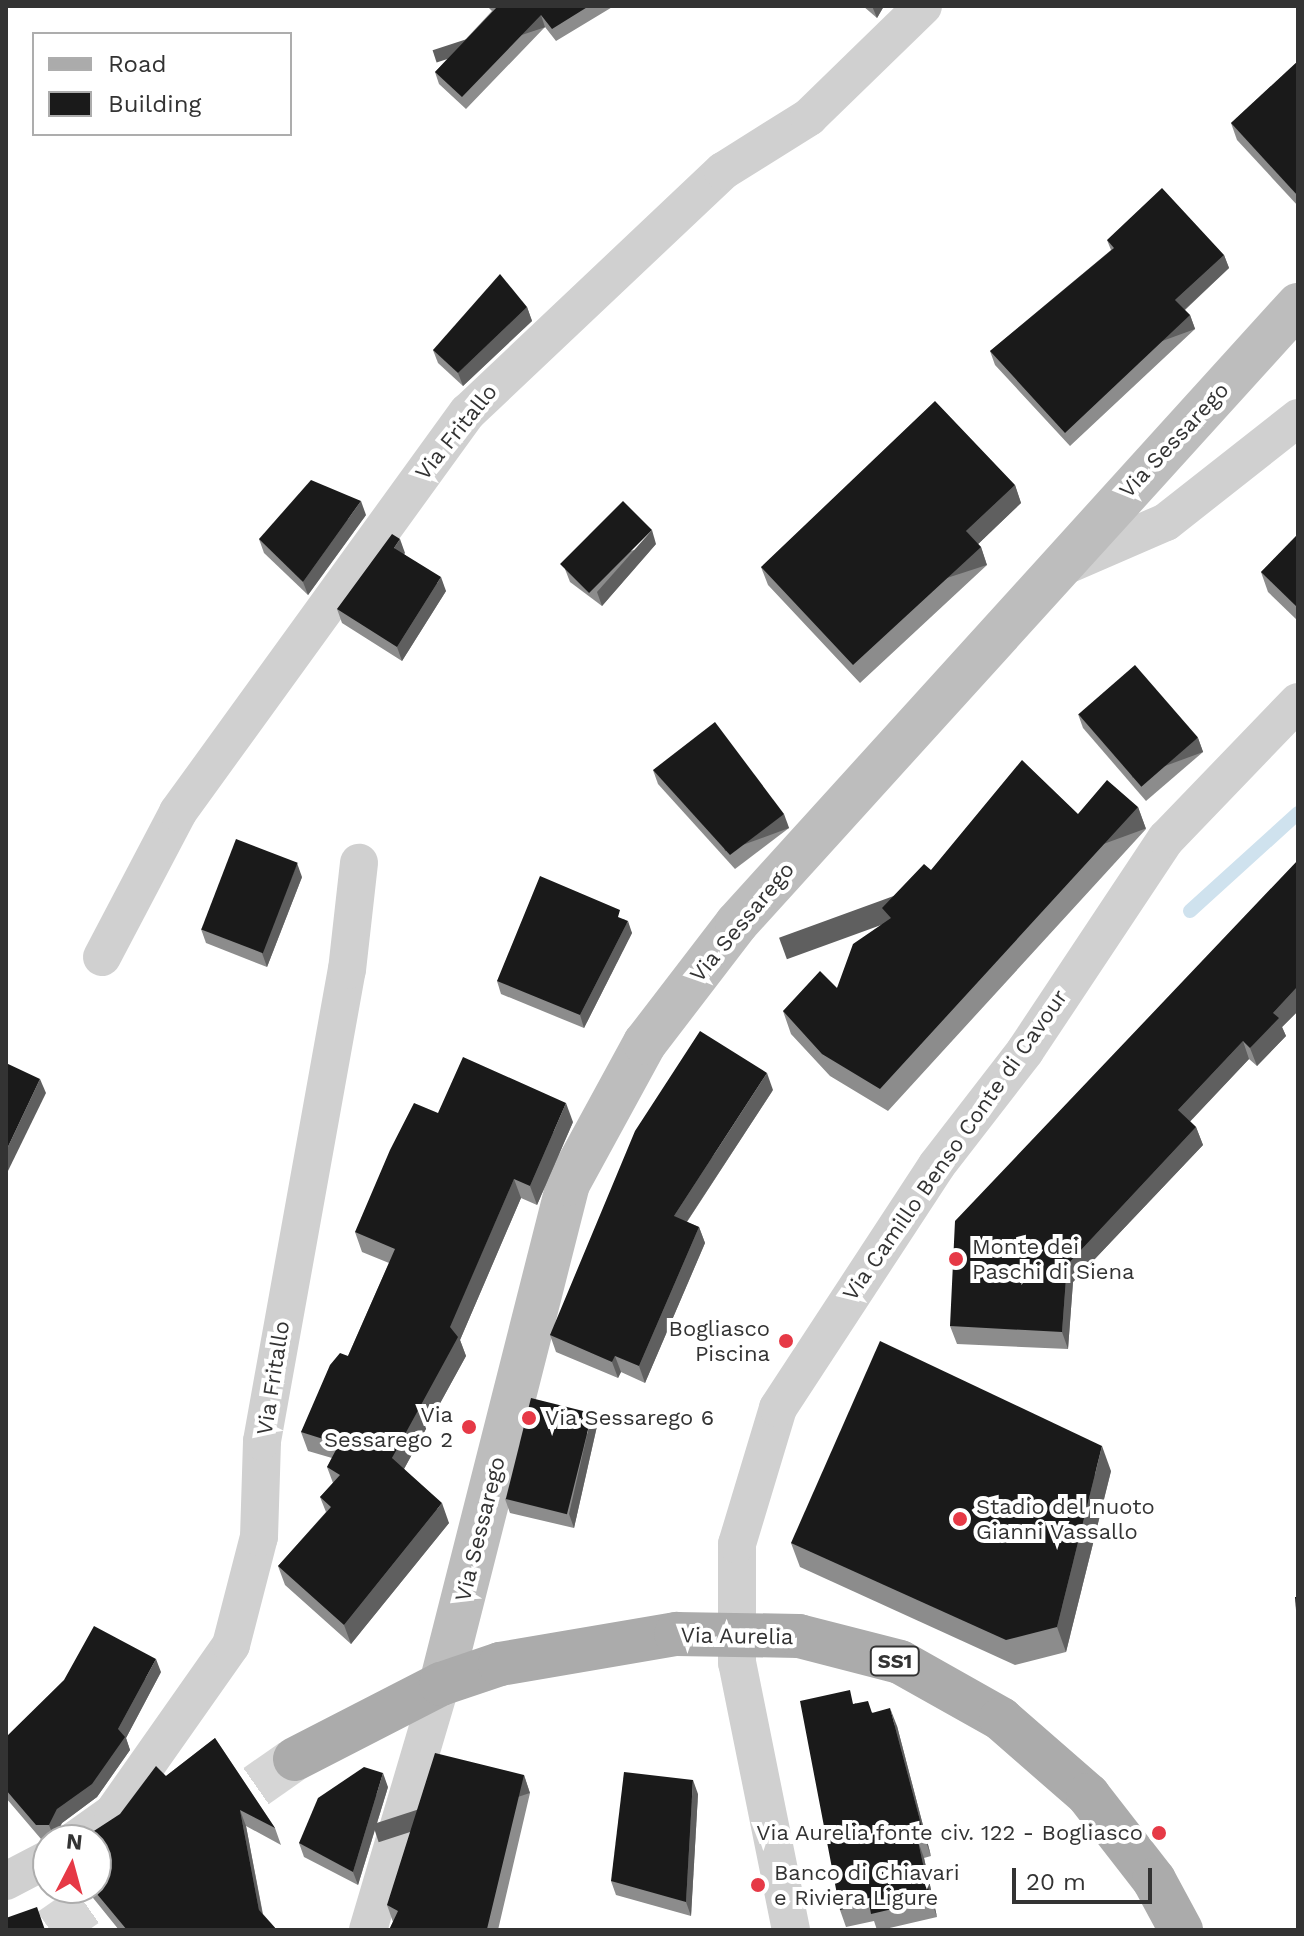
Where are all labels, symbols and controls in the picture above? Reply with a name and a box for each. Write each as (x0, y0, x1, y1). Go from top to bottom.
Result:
legend (32, 32, 292, 136)
text: Road (108, 50, 167, 78)
text: Building (108, 90, 201, 118)
street label: Via Sessarego (1114, 377, 1234, 503)
street label: Via Fritallo (409, 379, 503, 485)
street label: Via Sessarego (684, 857, 800, 987)
street label: Via Camillo Benso Conte di Cavour (837, 984, 1073, 1306)
place label: Monte dei Paschi di Siena (972, 1233, 1135, 1284)
marker: Monte dei Paschi di Siena (947, 1250, 965, 1268)
place label: Bogliasco Piscina (669, 1315, 770, 1366)
street label: Via Fritallo (251, 1319, 295, 1437)
marker: Bogliasco Piscina (777, 1332, 795, 1350)
place label: Via Sessarego 2 (324, 1401, 453, 1452)
place label: Via Sessarego 6 (545, 1405, 715, 1431)
marker: Via Sessarego 6 (520, 1409, 538, 1427)
marker: Via Sessarego 2 (460, 1418, 478, 1436)
street label: Via Sessarego (449, 1454, 511, 1604)
place label: Stadio del nuoto Gianni Vassallo (976, 1493, 1155, 1544)
marker: Stadio del nuoto Gianni Vassallo (951, 1510, 969, 1528)
street label: Via Aurelia (680, 1622, 794, 1650)
road number: SS1 (869, 1645, 921, 1677)
place label: Via Aurelia fonte civ. 122 - Bogliasco (754, 1820, 1143, 1846)
north arrow (32, 1824, 112, 1904)
marker: Via Aurelia fonte civ. 122 - Bogliasco (1150, 1824, 1168, 1842)
text: N (65, 1828, 84, 1855)
scale bar (1016, 1852, 1156, 1902)
place label: Banco di Chiavari e Riviera Ligure (774, 1859, 960, 1910)
text: 20 m (1026, 1868, 1086, 1896)
marker: Banco di Chiavari e Riviera Ligure (749, 1876, 767, 1894)

